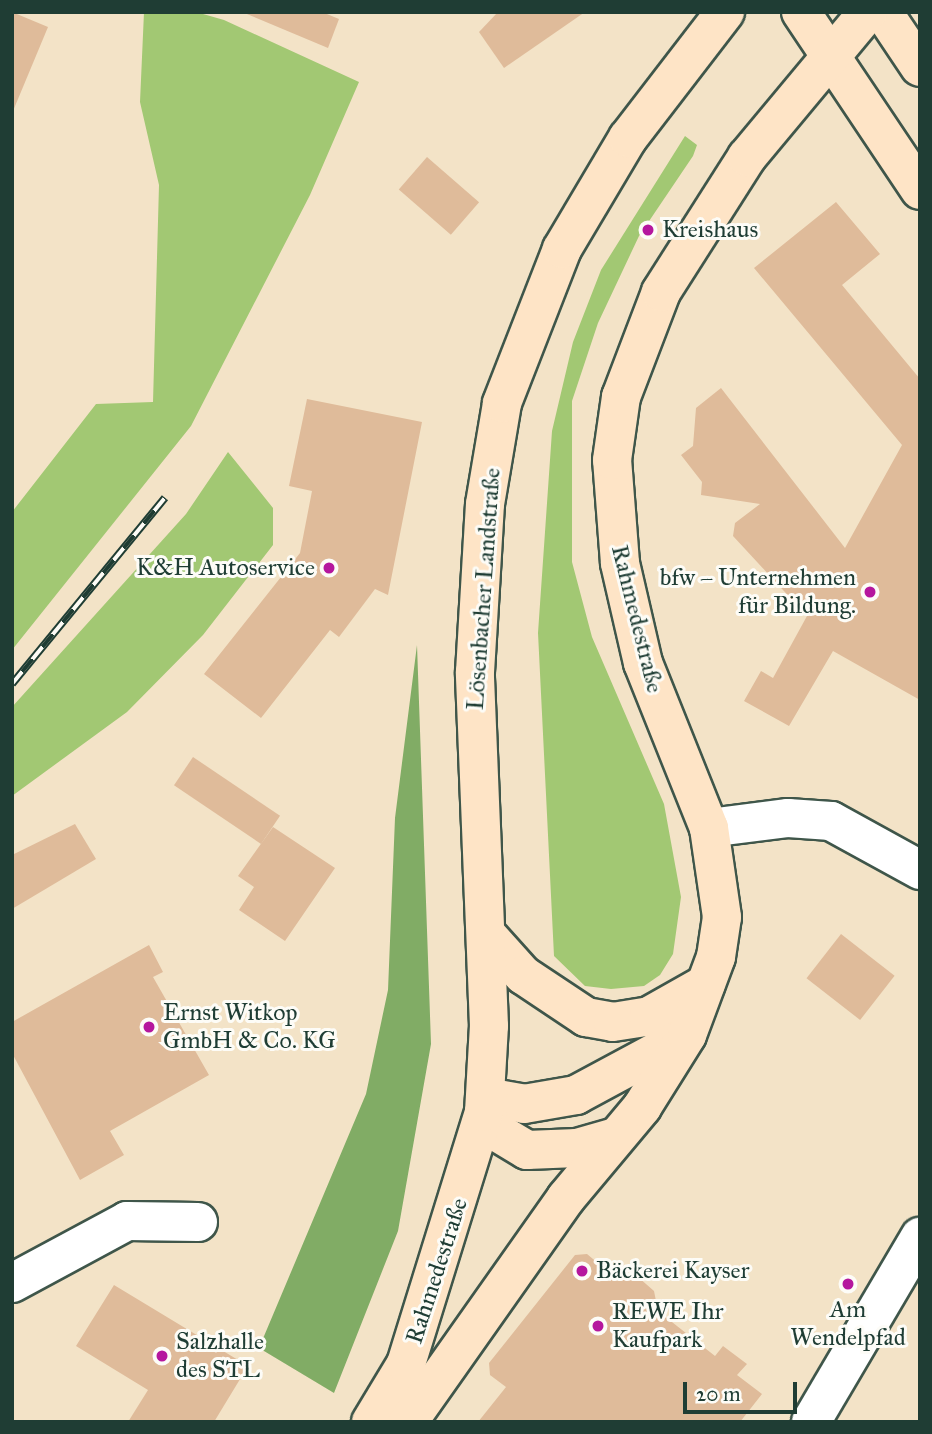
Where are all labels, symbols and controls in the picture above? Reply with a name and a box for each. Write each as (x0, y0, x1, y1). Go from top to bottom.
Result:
place label: Kreishaus (662, 216, 758, 244)
marker: Kreishaus (640, 222, 656, 238)
street label: Lösenbacher Landstraße (461, 467, 507, 711)
street label: Rahmedestraße (605, 542, 669, 696)
place label: K&H Autoservice (136, 554, 315, 582)
marker: K&H Autoservice (321, 560, 337, 576)
place label: bfw – Unternehmen für Bildung. (660, 564, 856, 620)
marker: bfw – Unternehmen für Bildung. (862, 584, 878, 600)
place label: Ernst Witkop GmbH & Co. KG (163, 999, 336, 1055)
marker: Ernst Witkop GmbH & Co. KG (141, 1019, 157, 1035)
street label: Rahmedestraße (400, 1195, 474, 1347)
place label: Bäckerei Kayser (596, 1257, 750, 1285)
marker: Bäckerei Kayser (574, 1263, 590, 1279)
marker: Am Wendelpfad (840, 1276, 856, 1292)
place label: Am Wendelpfad (790, 1296, 906, 1352)
place label: REWE Ihr Kaufpark (612, 1298, 724, 1354)
marker: REWE Ihr Kaufpark (590, 1318, 606, 1334)
place label: Salzhalle des STL (176, 1328, 264, 1384)
marker: Salzhalle des STL (154, 1348, 170, 1364)
scale bar (687, 1368, 801, 1412)
text: 20 m (696, 1381, 741, 1407)

